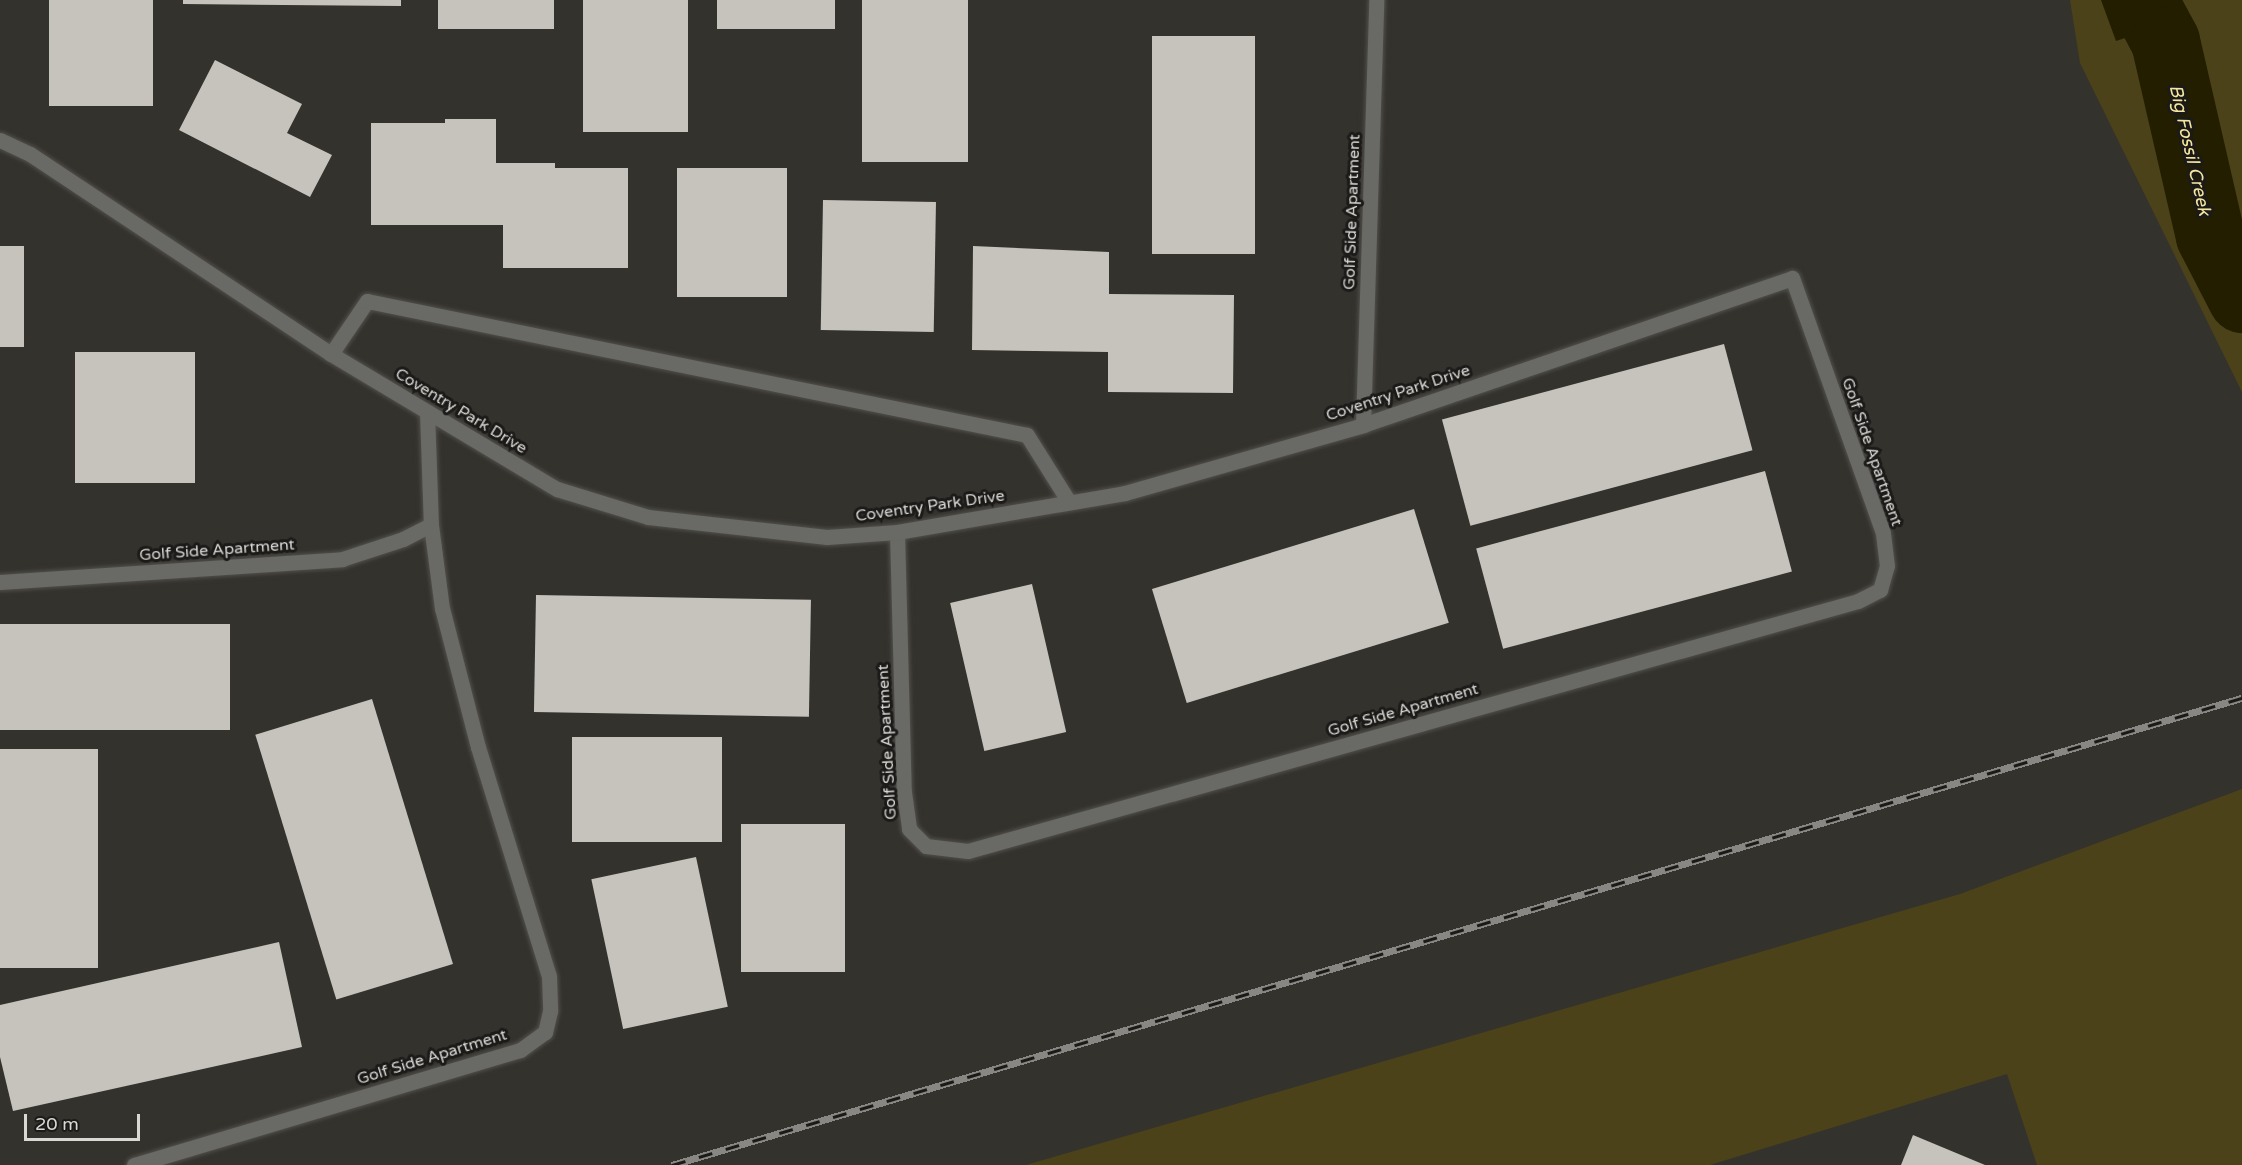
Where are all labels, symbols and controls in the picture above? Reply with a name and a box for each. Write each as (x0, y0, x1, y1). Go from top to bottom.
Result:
water label: Big Fossil Creek (2164, 82, 2216, 218)
street label: Golf Side Apartment (1340, 134, 1364, 290)
street label: Coventry Park Drive (1324, 361, 1472, 425)
street label: Coventry Park Drive (392, 364, 530, 458)
street label: Golf Side Apartment (1838, 375, 1906, 529)
street label: Coventry Park Drive (854, 486, 1006, 526)
street label: Golf Side Apartment (139, 535, 295, 565)
street label: Golf Side Apartment (873, 664, 901, 820)
street label: Golf Side Apartment (1326, 679, 1480, 741)
street label: Golf Side Apartment (355, 1025, 509, 1089)
scale bar (27, 1102, 142, 1140)
text: 20 m (35, 1113, 79, 1135)

